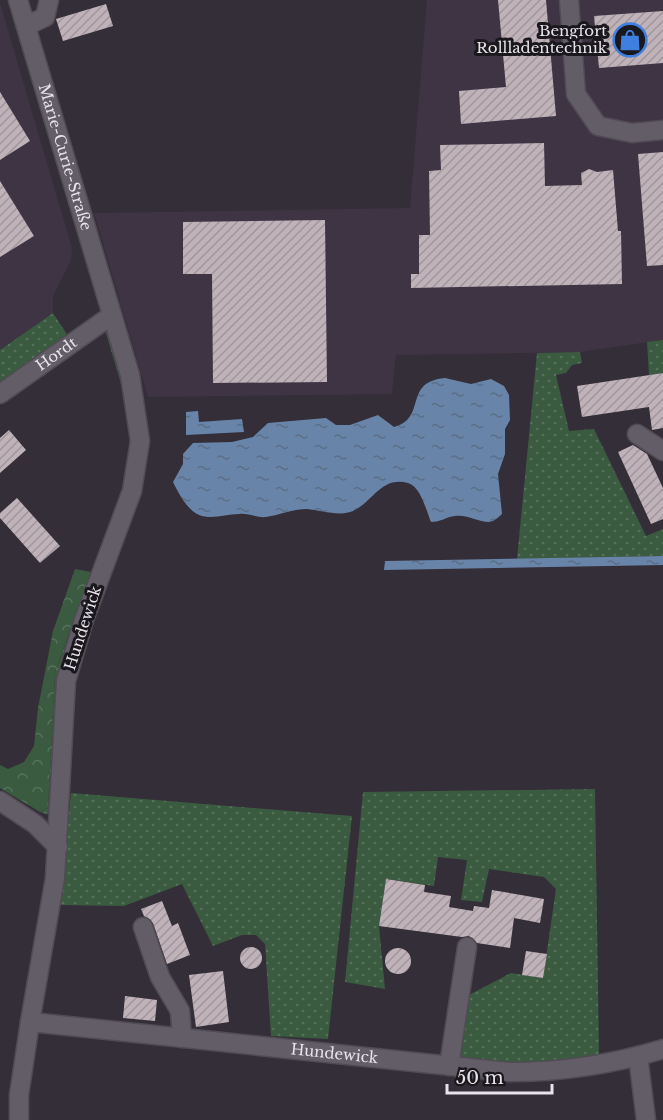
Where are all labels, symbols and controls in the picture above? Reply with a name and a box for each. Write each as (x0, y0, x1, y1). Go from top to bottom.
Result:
place label: Bengfort Rollladentechnik (476, 21, 608, 57)
shop icon: Bengfort Rollladentechnik (612, 22, 648, 58)
street label: Marie-Curie-Straße (35, 81, 96, 233)
street label: Hordt (32, 333, 81, 375)
street label: Hundewick (60, 583, 105, 672)
street label: Hundewick (290, 1039, 380, 1067)
scale bar (447, 1057, 552, 1095)
text: 50 m (456, 1067, 504, 1089)

